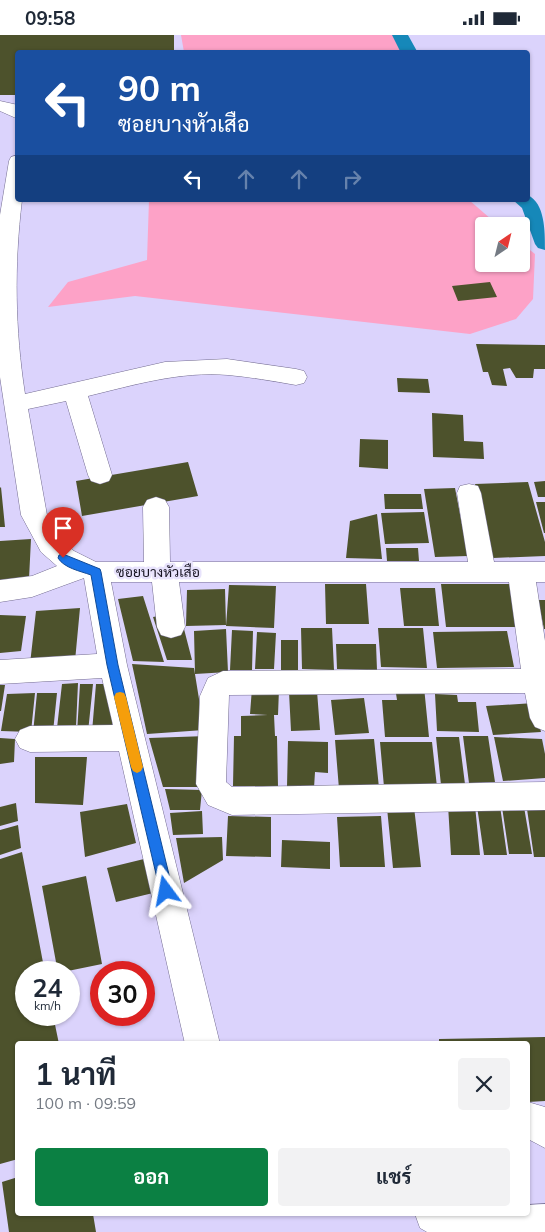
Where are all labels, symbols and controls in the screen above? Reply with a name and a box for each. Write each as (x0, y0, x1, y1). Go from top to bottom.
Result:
text: 09:58 (25, 6, 75, 30)
text: 90 m (118, 66, 201, 110)
icon: left (35, 70, 100, 135)
text: ซอยบางหัวเสือ (118, 110, 250, 138)
icon: left (179, 165, 207, 193)
icon: ahead (232, 165, 260, 193)
icon: ahead (285, 165, 313, 193)
icon: right (338, 165, 366, 193)
north arrow (475, 217, 530, 273)
map controls (475, 217, 530, 272)
pin (42, 507, 84, 558)
icon: arrive (49, 514, 77, 542)
street label: ซอยบางหัวเสือ (116, 563, 200, 581)
position arrow (139, 864, 191, 916)
speed limit sign: 30 (90, 961, 155, 1026)
text: 24 (32, 972, 63, 1003)
text: km/h (34, 998, 61, 1013)
text: 1 นาที (35, 1055, 116, 1093)
button: close (458, 1058, 510, 1110)
text: 100 m · 09:59 (35, 1093, 136, 1113)
button: ออก (35, 1148, 268, 1206)
button: แชร์ (278, 1148, 510, 1206)

